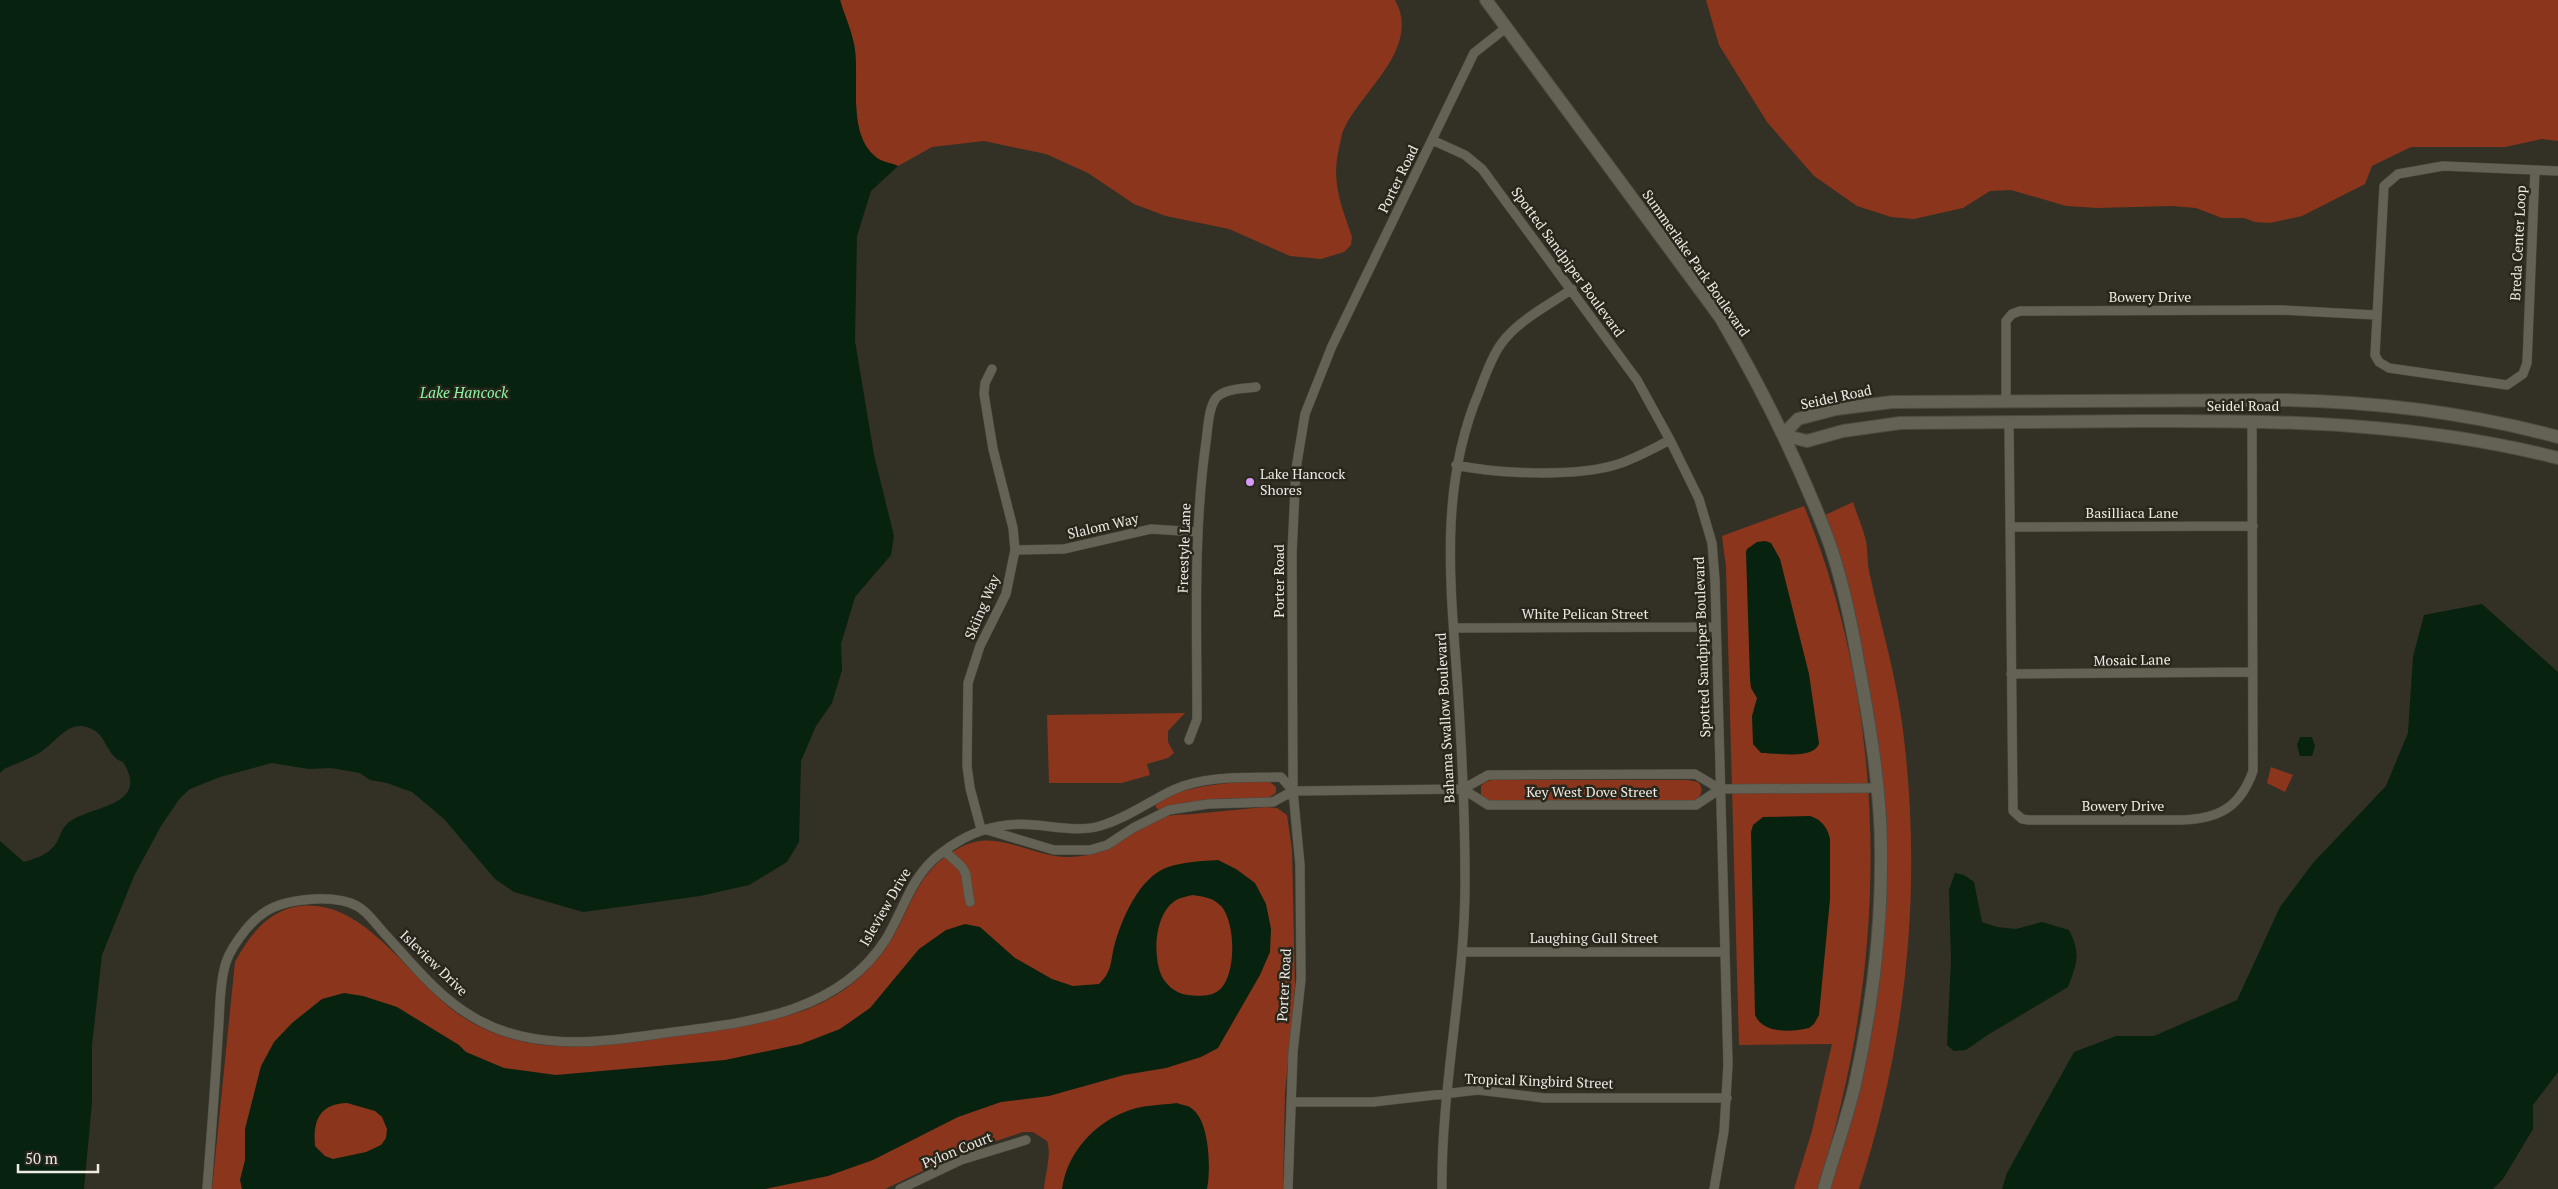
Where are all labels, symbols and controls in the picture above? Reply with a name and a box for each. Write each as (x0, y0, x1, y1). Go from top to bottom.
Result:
street label: Porter Road (1373, 141, 1422, 216)
street label: Spotted Sandpiper Boulevard (1508, 183, 1629, 341)
street label: Breda Center Loop (2505, 185, 2530, 301)
street label: Summerlake Park Boulevard (1638, 186, 1755, 340)
street label: Bowery Drive (2109, 287, 2191, 306)
street label: Seidel Road (1799, 380, 1874, 413)
water label: Lake Hancock (419, 382, 509, 402)
street label: Seidel Road (2207, 396, 2279, 415)
place label: Lake Hancock Shores (1260, 464, 1346, 499)
marker: Lake Hancock Shores (1244, 476, 1256, 488)
street label: Freestyle Lane (1172, 503, 1195, 593)
street label: Basilliaca Lane (2086, 503, 2178, 522)
street label: Slalom Way (1065, 508, 1141, 543)
street label: Porter Road (1269, 544, 1288, 618)
street label: Spotted Sandpiper Boulevard (1689, 556, 1714, 738)
street label: Skiing Way (959, 571, 1004, 642)
street label: White Pelican Street (1521, 604, 1649, 623)
street label: Bahama Swallow Boulevard (1431, 632, 1458, 804)
street label: Mosaic Lane (2093, 649, 2171, 670)
street label: Key West Dove Street (1526, 782, 1659, 801)
street label: Bowery Drive (2082, 796, 2164, 815)
street label: Isleview Drive (855, 864, 915, 949)
street label: Isleview Drive (396, 925, 472, 1000)
street label: Laughing Gull Street (1530, 928, 1659, 947)
street label: Porter Road (1272, 948, 1295, 1022)
street label: Tropical Kingbird Street (1464, 1068, 1615, 1093)
street label: Pylon Court (919, 1127, 995, 1172)
scale bar (18, 1142, 98, 1174)
text: 50 m (25, 1148, 58, 1168)

